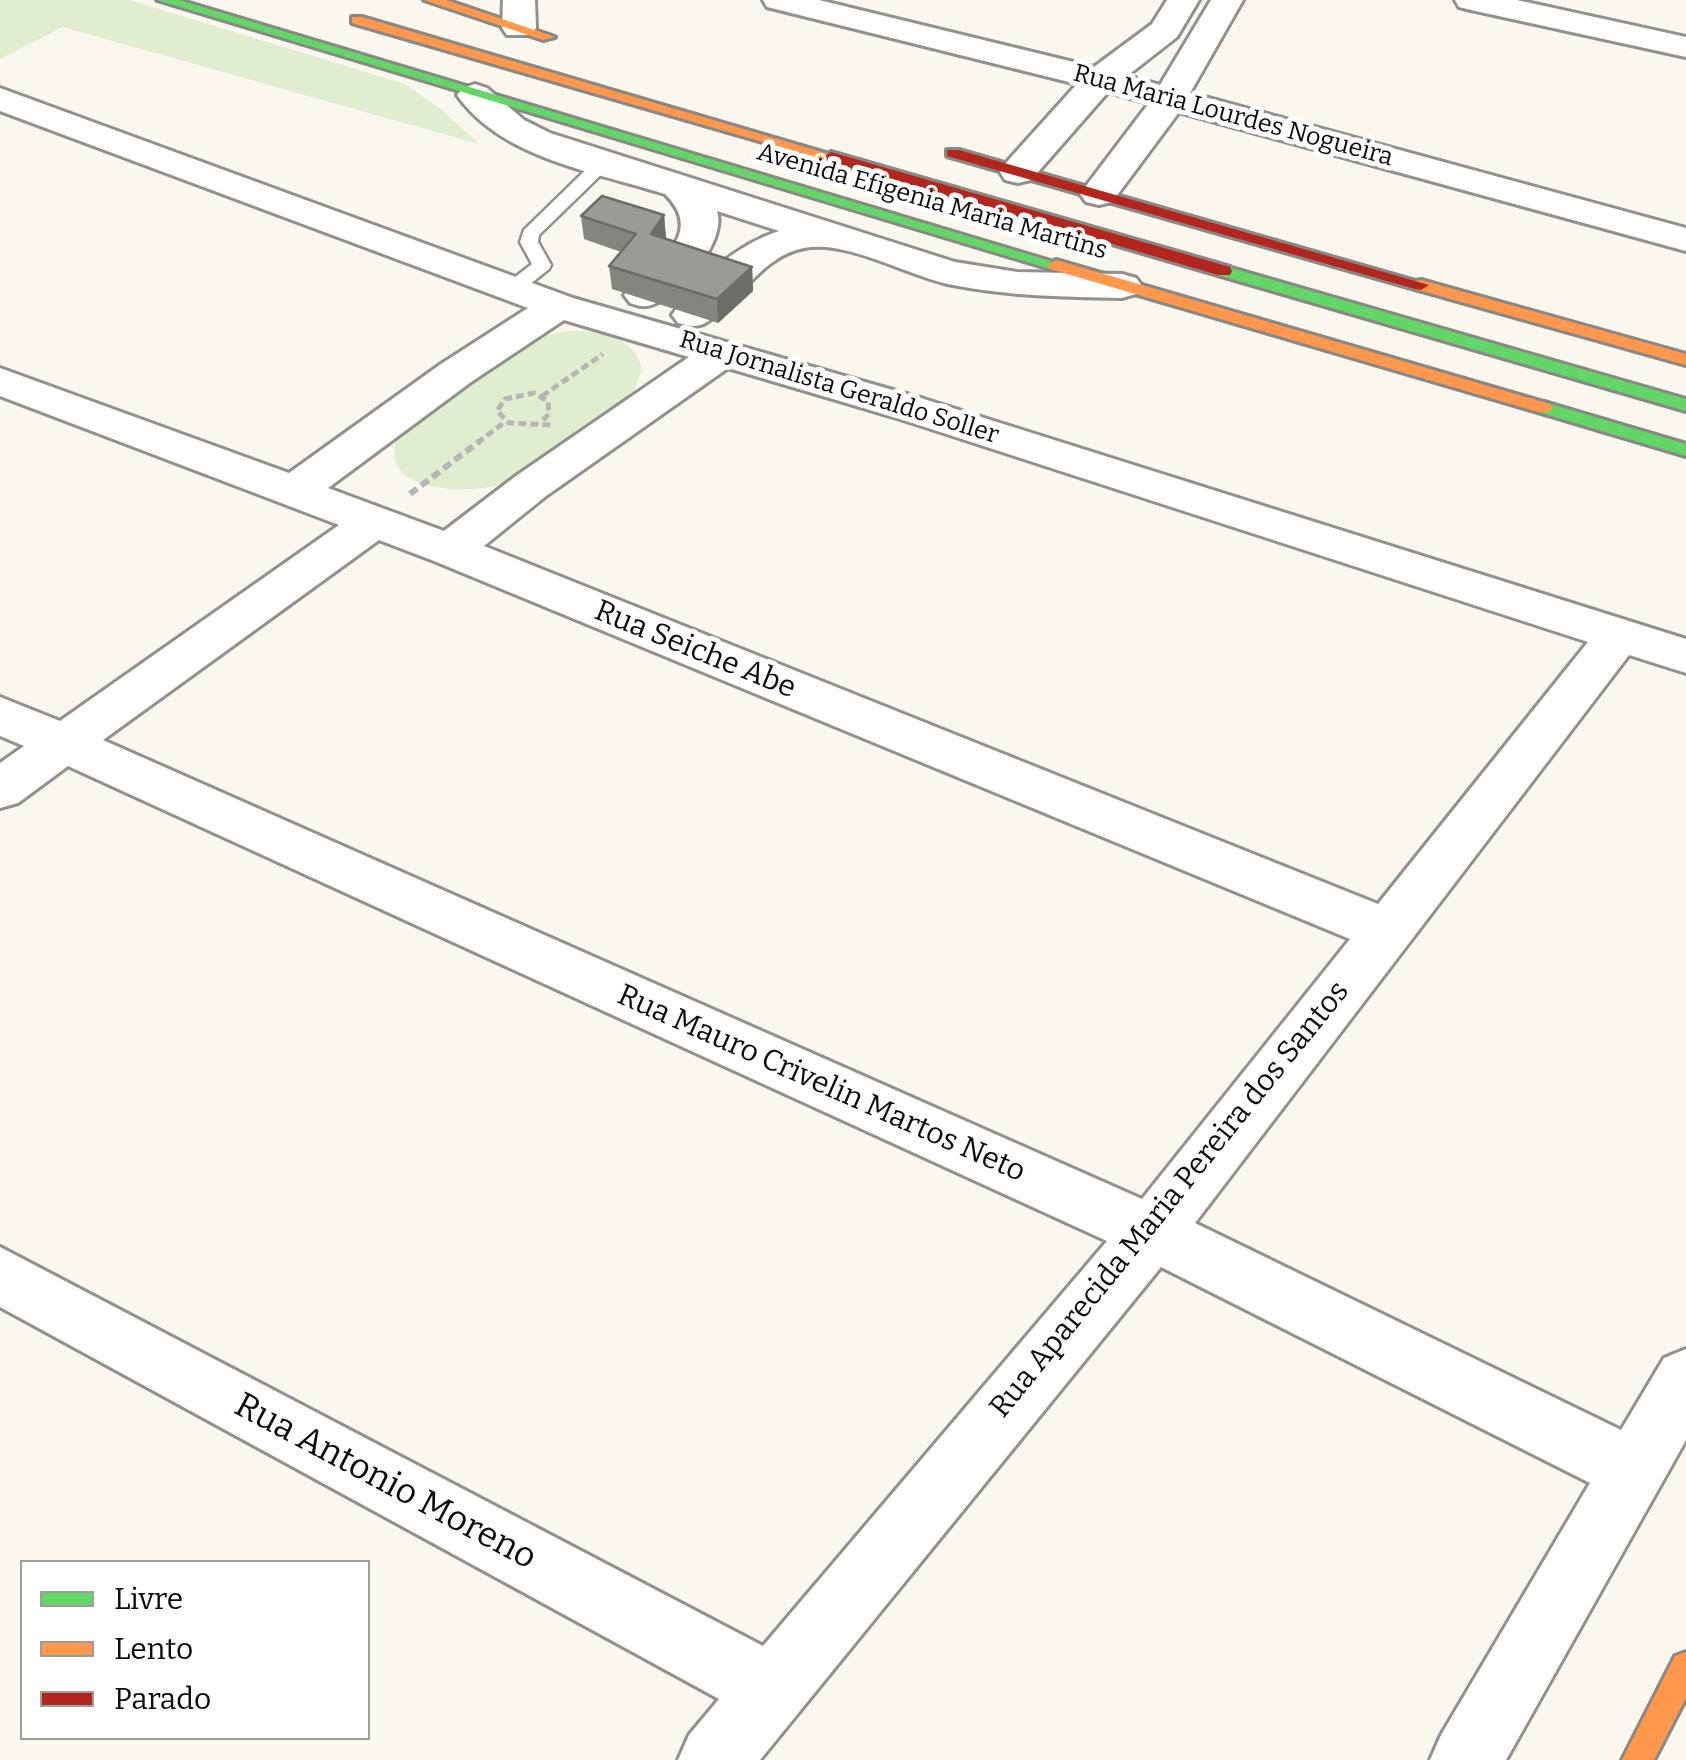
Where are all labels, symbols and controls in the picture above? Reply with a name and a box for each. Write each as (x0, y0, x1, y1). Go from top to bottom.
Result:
street label: Rua Maria Lourdes Nogueira (1070, 59, 1396, 173)
street label: Avenida Efigenia Maria Martins (753, 138, 1111, 266)
street label: Rua Jornalista Geraldo Soller (676, 325, 1002, 451)
street label: Rua Seiche Abe (589, 593, 801, 707)
street label: Rua Aparecida Maria Pereira dos Santos (983, 975, 1357, 1425)
street label: Rua Mauro Crivelin Martos Neto (612, 978, 1030, 1190)
street label: Rua Antonio Moreno (227, 1385, 543, 1579)
legend (20, 1560, 370, 1740)
text: Livre (114, 1581, 183, 1617)
text: Lento (114, 1631, 193, 1667)
text: Parado (114, 1681, 211, 1717)

